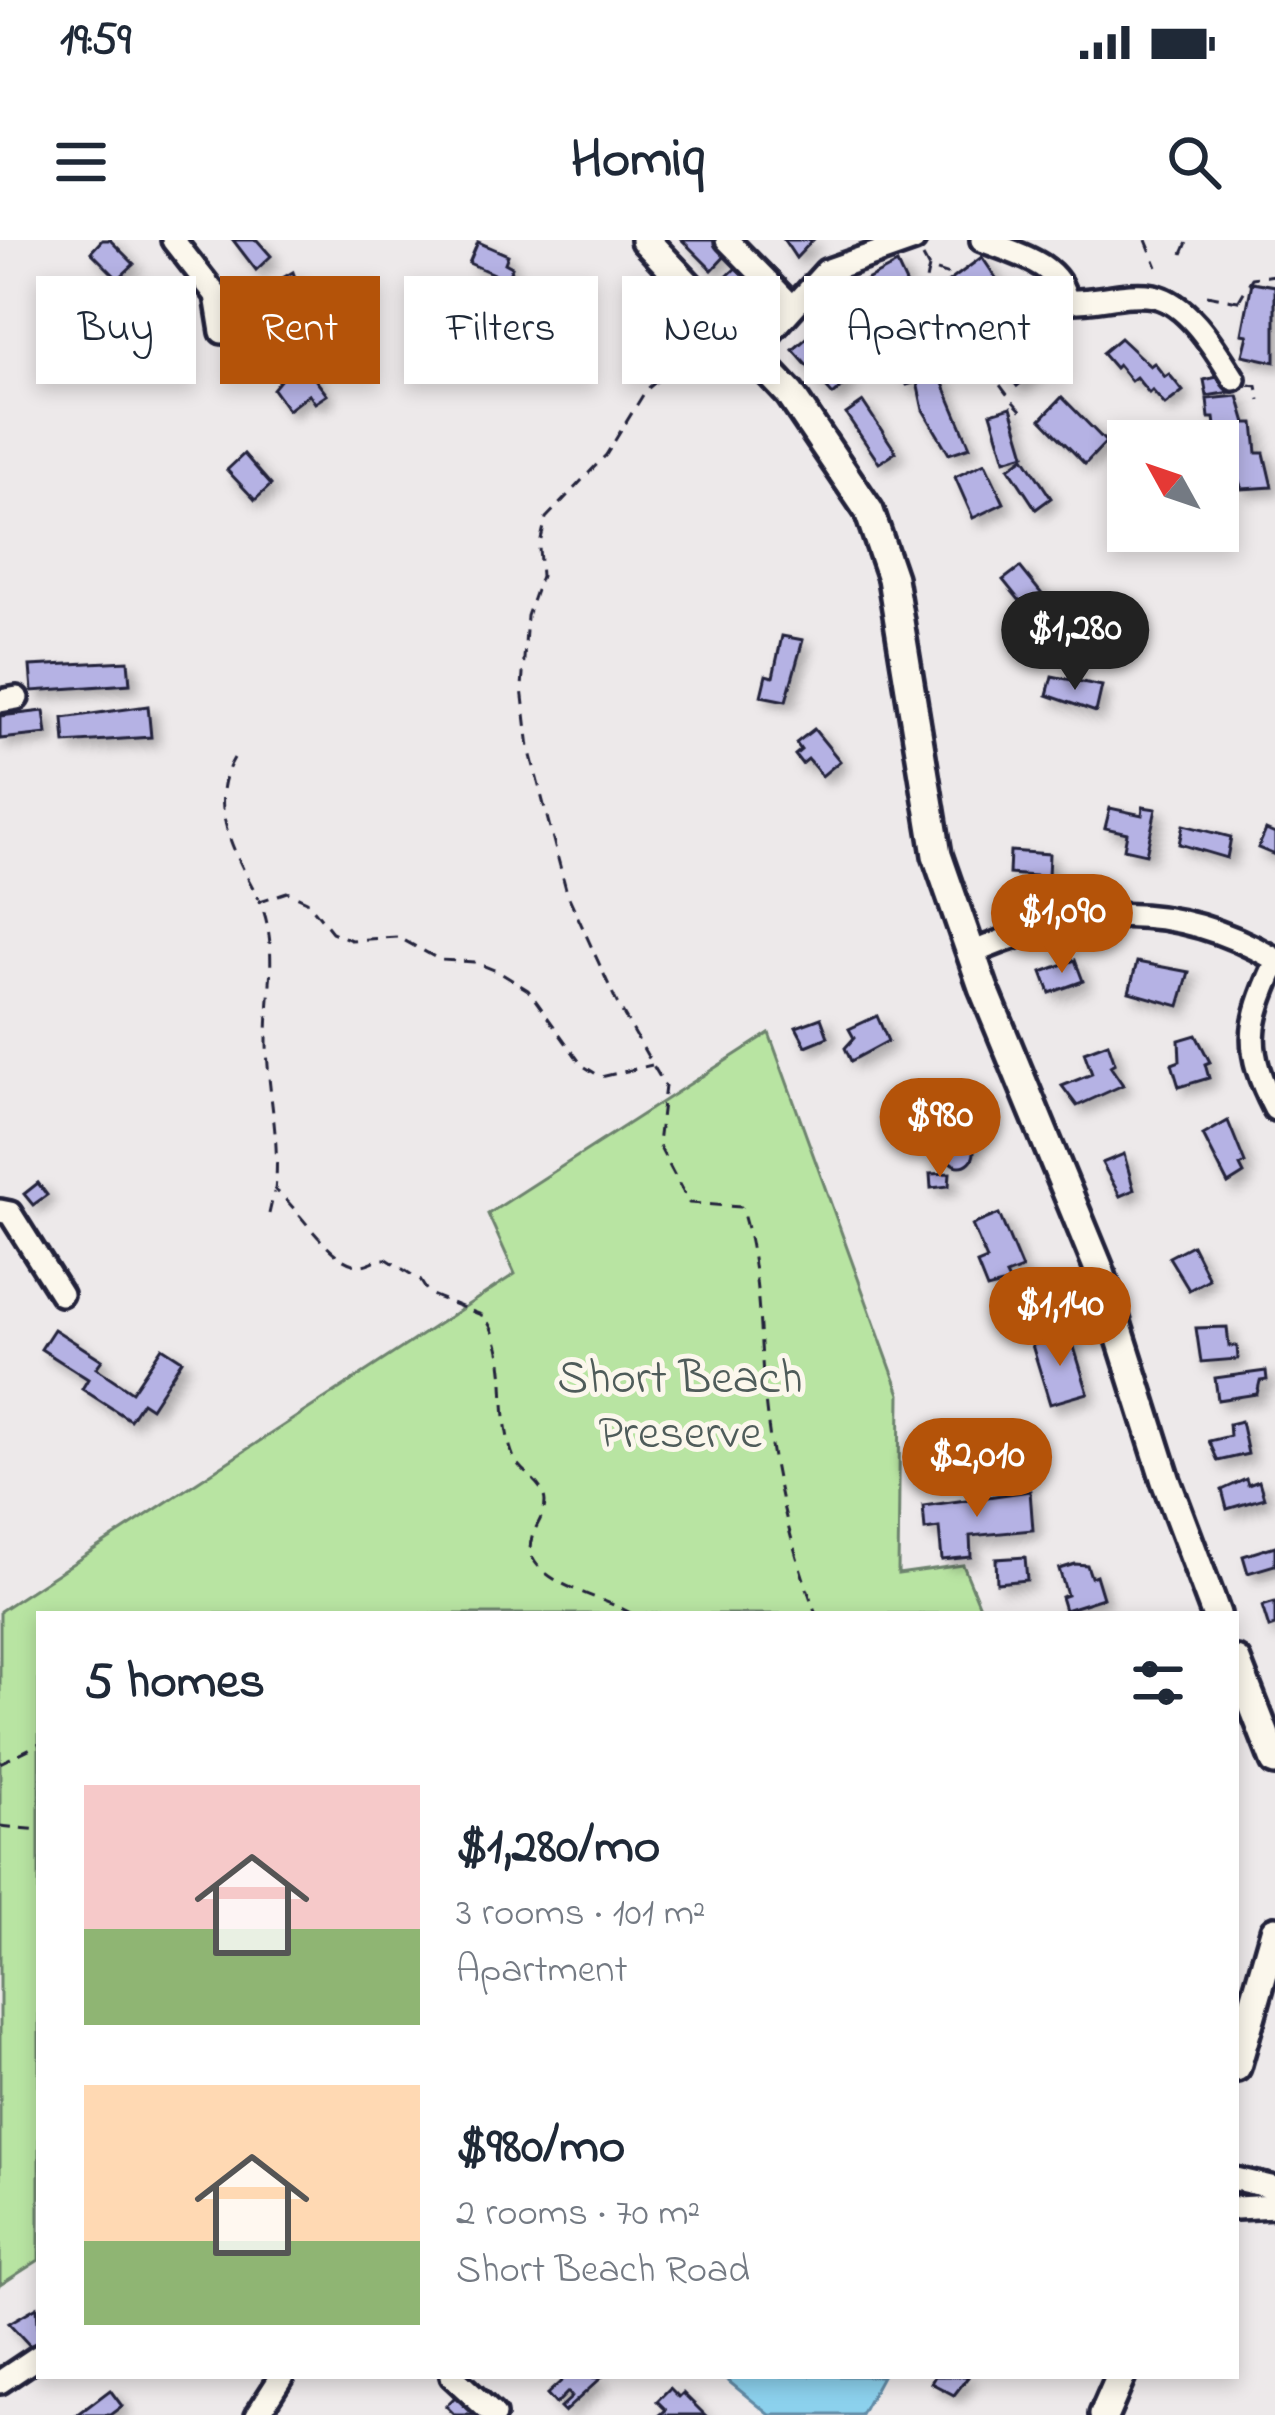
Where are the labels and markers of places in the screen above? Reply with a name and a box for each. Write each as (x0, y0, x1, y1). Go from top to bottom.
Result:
pin: $1,280 (977, 591, 1173, 693)
pin: $1,090 (964, 874, 1160, 976)
pin: $980 (869, 1078, 1011, 1180)
pin: $1,140 (962, 1267, 1158, 1369)
pin: $2,010 (879, 1418, 1075, 1520)

